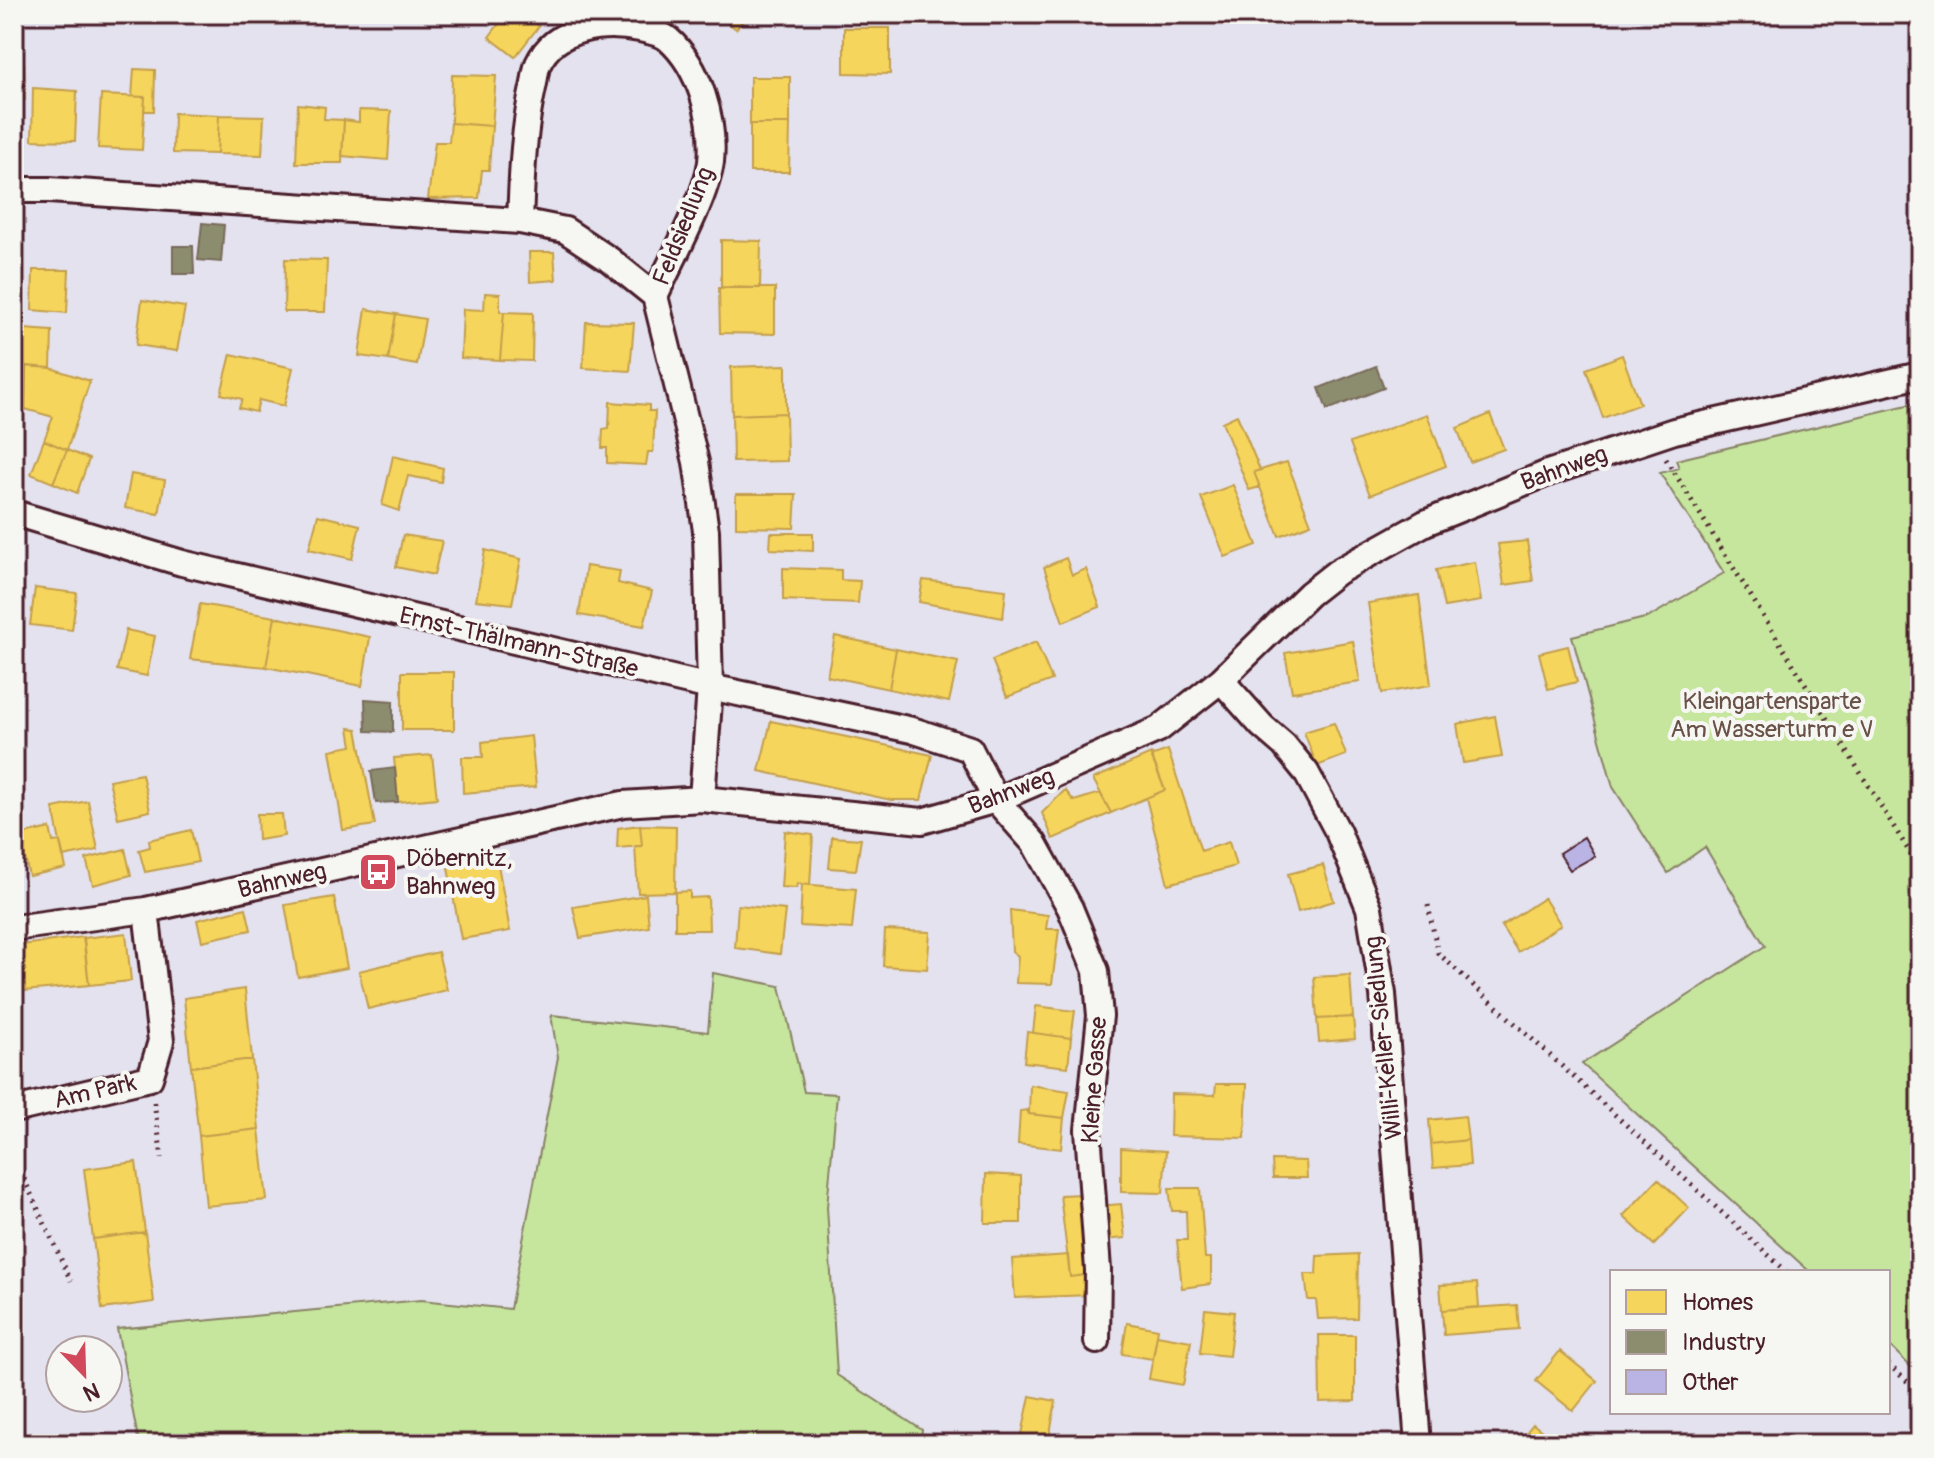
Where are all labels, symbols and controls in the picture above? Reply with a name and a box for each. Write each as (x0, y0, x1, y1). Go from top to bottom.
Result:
street label: Feldsiedlung (647, 163, 720, 290)
street label: Bahnweg (1517, 440, 1611, 497)
street label: Ernst-Thälmann-Straße (397, 601, 641, 684)
park label: Kleingartensparte Am Wasserturm e V (1670, 687, 1874, 744)
street label: Bahnweg (964, 762, 1058, 821)
place label: Döbernitz, Bahnweg (406, 844, 513, 901)
bus stop icon: Döbernitz, Bahnweg (357, 851, 399, 893)
street label: Bahnweg (235, 856, 329, 905)
street label: Willi-Keller-Siedlung (1358, 935, 1409, 1141)
street label: Kleine Gasse (1076, 1016, 1113, 1144)
street label: Am Park (51, 1068, 139, 1115)
legend (1610, 1270, 1890, 1414)
text: Homes (1682, 1288, 1754, 1317)
text: Industry (1682, 1328, 1765, 1357)
north arrow (44, 1334, 124, 1414)
text: Other (1682, 1368, 1739, 1397)
text: N (79, 1376, 104, 1407)

